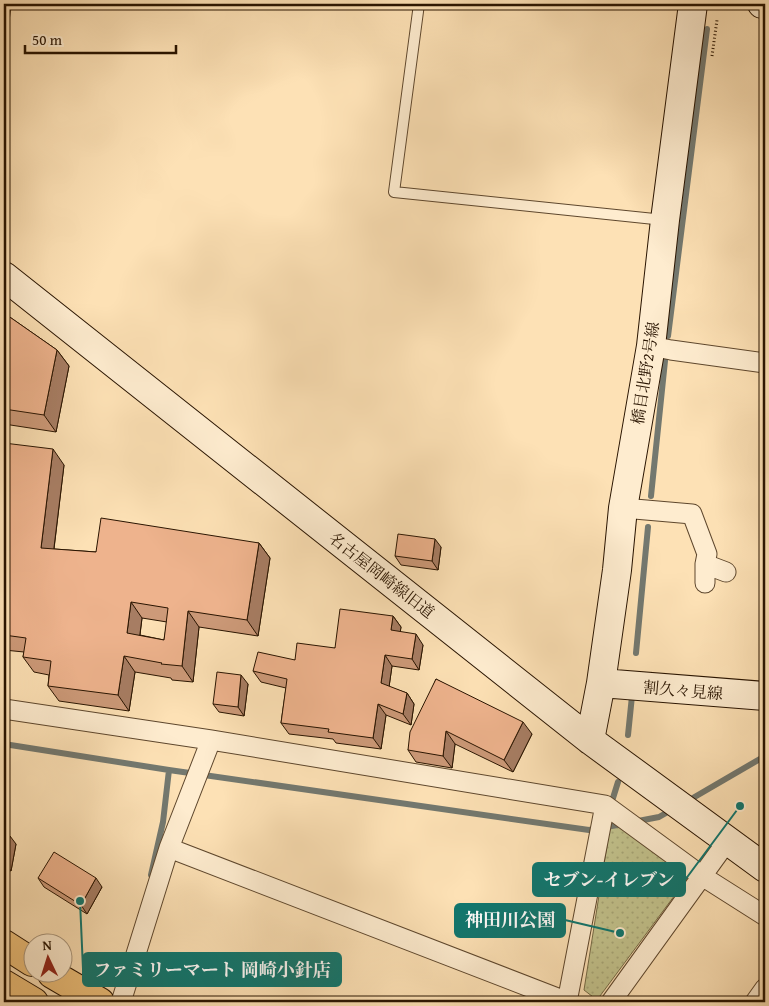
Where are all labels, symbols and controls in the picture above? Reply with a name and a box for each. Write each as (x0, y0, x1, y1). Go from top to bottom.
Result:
scale bar (25, 22, 176, 54)
text: 50 m (32, 29, 63, 50)
street label: 橋目北野2号線 (625, 320, 665, 426)
street label: 名古屋岡崎線旧道 (324, 526, 440, 624)
street label: 割久々見線 (642, 675, 724, 705)
callout: セブン-イレブン (533, 863, 685, 896)
text: セブン-イレブン (543, 866, 675, 893)
callout: 神田川公園 (455, 904, 565, 937)
text: 神田川公園 (465, 906, 555, 933)
north arrow (22, 934, 72, 984)
text: N (42, 935, 53, 955)
callout: ファミリーマート 岡崎小針店 (83, 953, 341, 986)
text: ファミリーマート 岡崎小針店 (93, 956, 331, 983)

